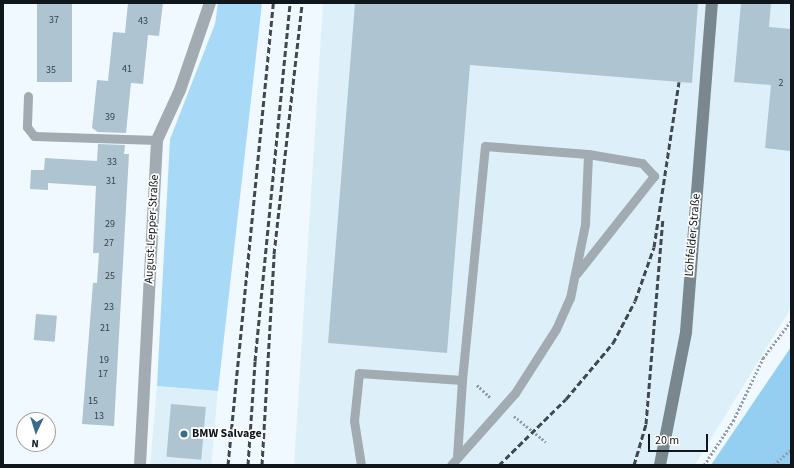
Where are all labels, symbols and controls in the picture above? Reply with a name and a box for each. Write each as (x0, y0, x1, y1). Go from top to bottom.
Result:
house number: 37 (49, 15, 59, 27)
house number: 43 (138, 16, 148, 28)
house number: 41 (122, 64, 132, 76)
house number: 35 (46, 65, 56, 77)
house number: 2 (779, 78, 783, 90)
house number: 39 (105, 112, 115, 124)
house number: 33 (107, 157, 117, 169)
street label: August-Lepper-Straße (142, 174, 162, 284)
house number: 31 (106, 176, 116, 188)
street label: Lohfelder Straße (682, 193, 704, 277)
house number: 29 (105, 219, 115, 231)
house number: 27 (104, 238, 114, 250)
house number: 25 (105, 271, 115, 283)
house number: 23 (104, 302, 114, 314)
house number: 21 (100, 323, 110, 335)
house number: 19 (99, 355, 109, 367)
house number: 17 (98, 369, 108, 381)
house number: 15 (88, 396, 98, 408)
house number: 13 (94, 411, 104, 423)
north arrow (16, 412, 56, 452)
scale bar (650, 426, 710, 452)
place label: BMW Salvage (192, 427, 262, 441)
marker: BMW Salvage (179, 429, 189, 439)
text: 20 m (655, 432, 679, 449)
text: N (31, 436, 39, 451)

